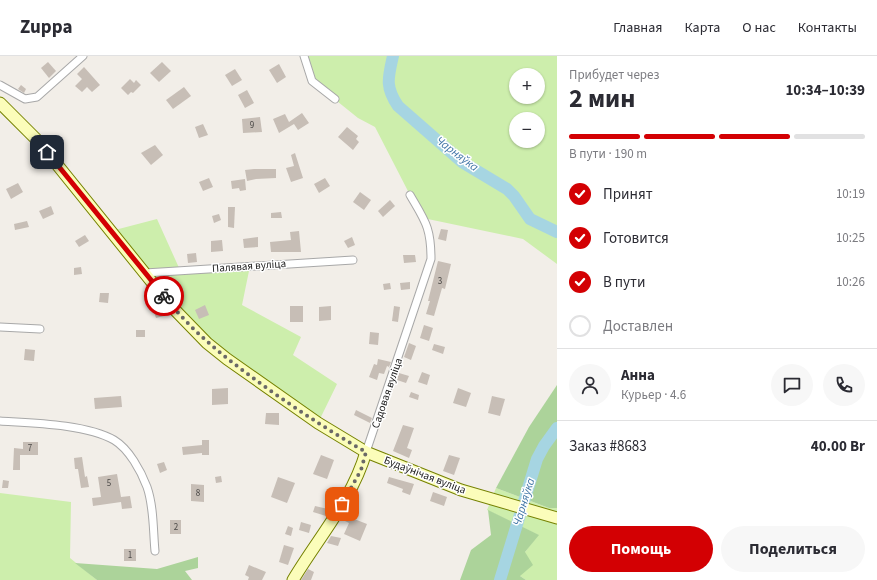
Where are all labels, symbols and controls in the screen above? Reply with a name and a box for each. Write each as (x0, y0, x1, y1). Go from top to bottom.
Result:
text: Zuppa (20, 14, 72, 41)
text: Главная (613, 18, 662, 38)
text: Карта (684, 18, 720, 38)
text: О нас (742, 18, 776, 38)
text: Контакты (798, 18, 857, 38)
text: Прибудет через (569, 66, 659, 84)
map controls (509, 68, 545, 148)
button: + (509, 68, 545, 104)
text: 2 мин (569, 80, 635, 117)
text: 10:34–10:39 (785, 80, 865, 101)
button: − (509, 112, 545, 148)
house number: 9 (250, 119, 255, 132)
water label: Чарняўка (432, 132, 482, 176)
pin (30, 135, 64, 169)
icon: home (36, 141, 58, 163)
text: В пути · 190 m (569, 145, 647, 163)
icon: check (569, 183, 591, 205)
text: Принят (603, 184, 653, 205)
text: 10:19 (836, 185, 865, 203)
icon: check (569, 227, 591, 249)
text: Готовится (603, 228, 669, 249)
text: 10:25 (836, 229, 865, 247)
street label: Палявая вуліца (212, 256, 286, 276)
icon: check (569, 271, 591, 293)
text: В пути (603, 272, 646, 293)
text: 10:26 (836, 273, 865, 291)
house number: 3 (438, 275, 443, 288)
courier (144, 276, 184, 316)
icon: bike (153, 285, 175, 307)
text: Доставлен (603, 316, 673, 337)
street label: Садовая вуліца (368, 356, 406, 430)
button: person (569, 364, 611, 406)
button: chat (771, 364, 813, 406)
button: phone (823, 364, 865, 406)
text: Анна (621, 365, 655, 386)
text: Курьер · 4.6 (621, 386, 686, 404)
text: Заказ #8683 (569, 436, 647, 457)
text: 40.00 Br (811, 436, 865, 457)
house number: 7 (28, 442, 33, 455)
street label: Будаўнічая вуліца (382, 452, 468, 498)
water label: Чарняўка (509, 475, 539, 528)
house number: 5 (107, 477, 112, 490)
house number: 8 (196, 487, 201, 500)
pin (325, 487, 359, 521)
icon: bag (331, 493, 353, 515)
house number: 2 (174, 521, 179, 534)
button: Помощь (569, 526, 713, 572)
button: Поделиться (721, 526, 865, 572)
house number: 1 (128, 549, 132, 562)

